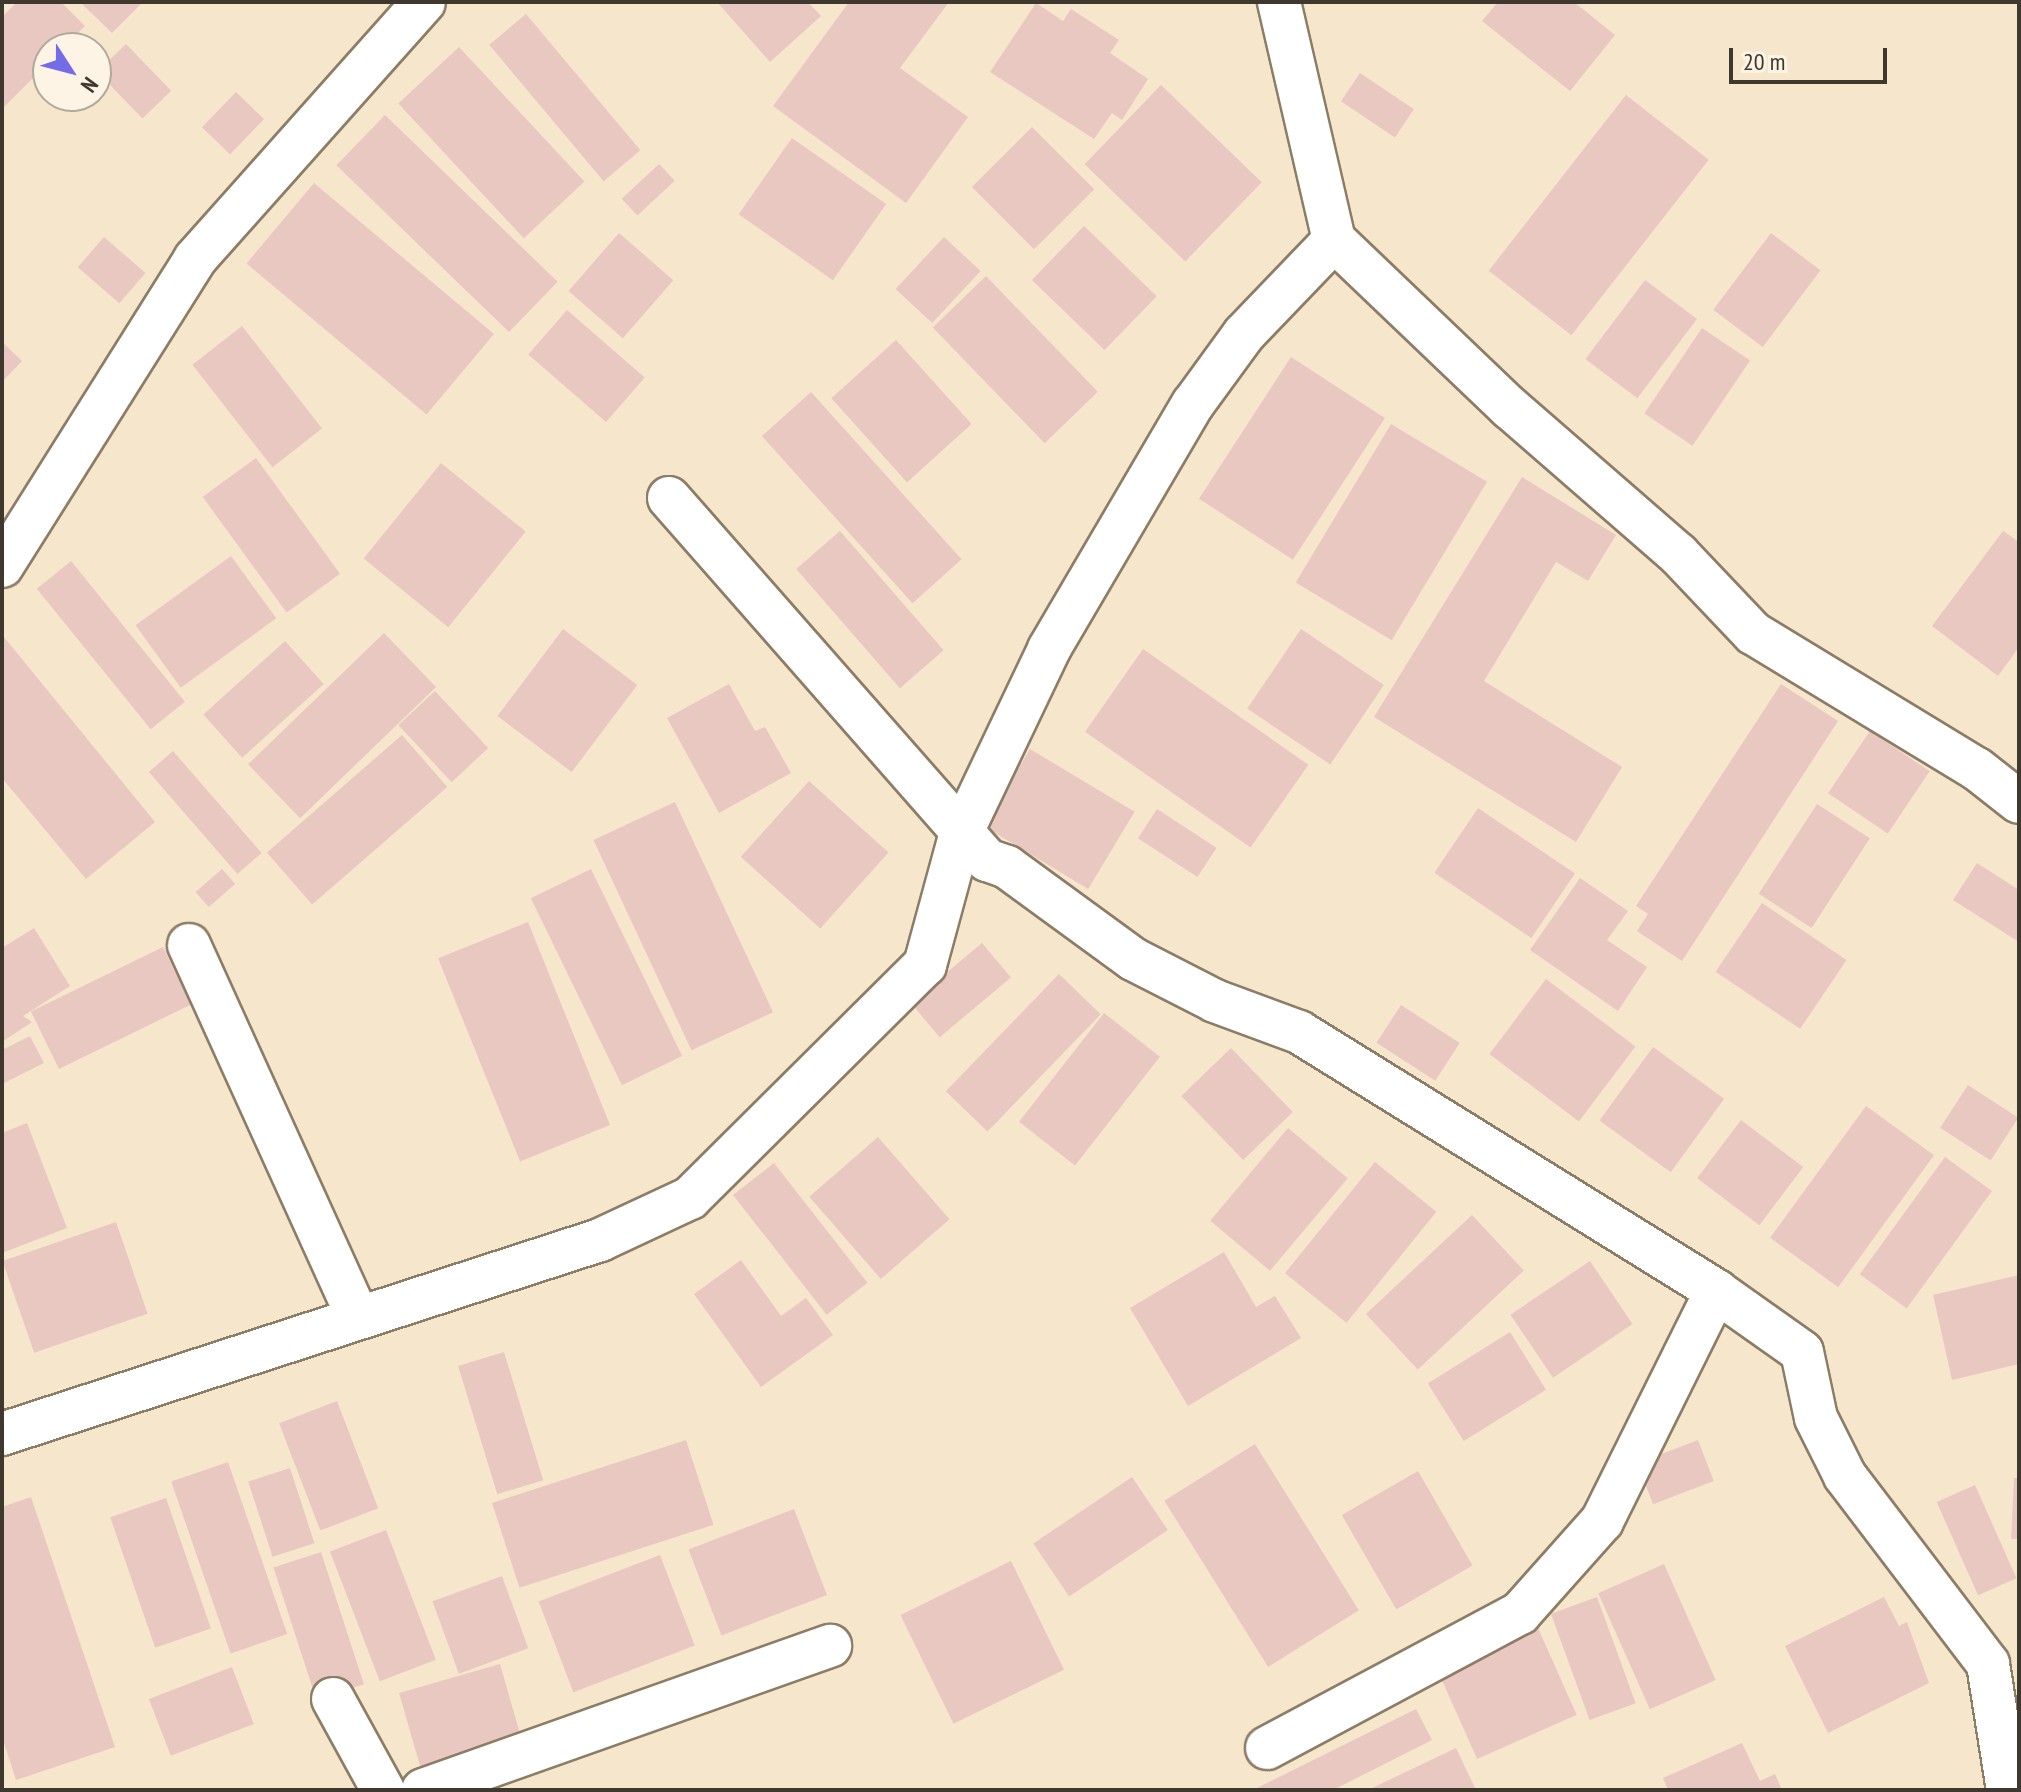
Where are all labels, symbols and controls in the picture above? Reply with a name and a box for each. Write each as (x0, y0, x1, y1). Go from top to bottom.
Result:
north arrow (32, 32, 112, 112)
scale bar (1733, 32, 1891, 82)
text: 20 m (1743, 46, 1785, 77)
text: N (75, 72, 105, 98)

